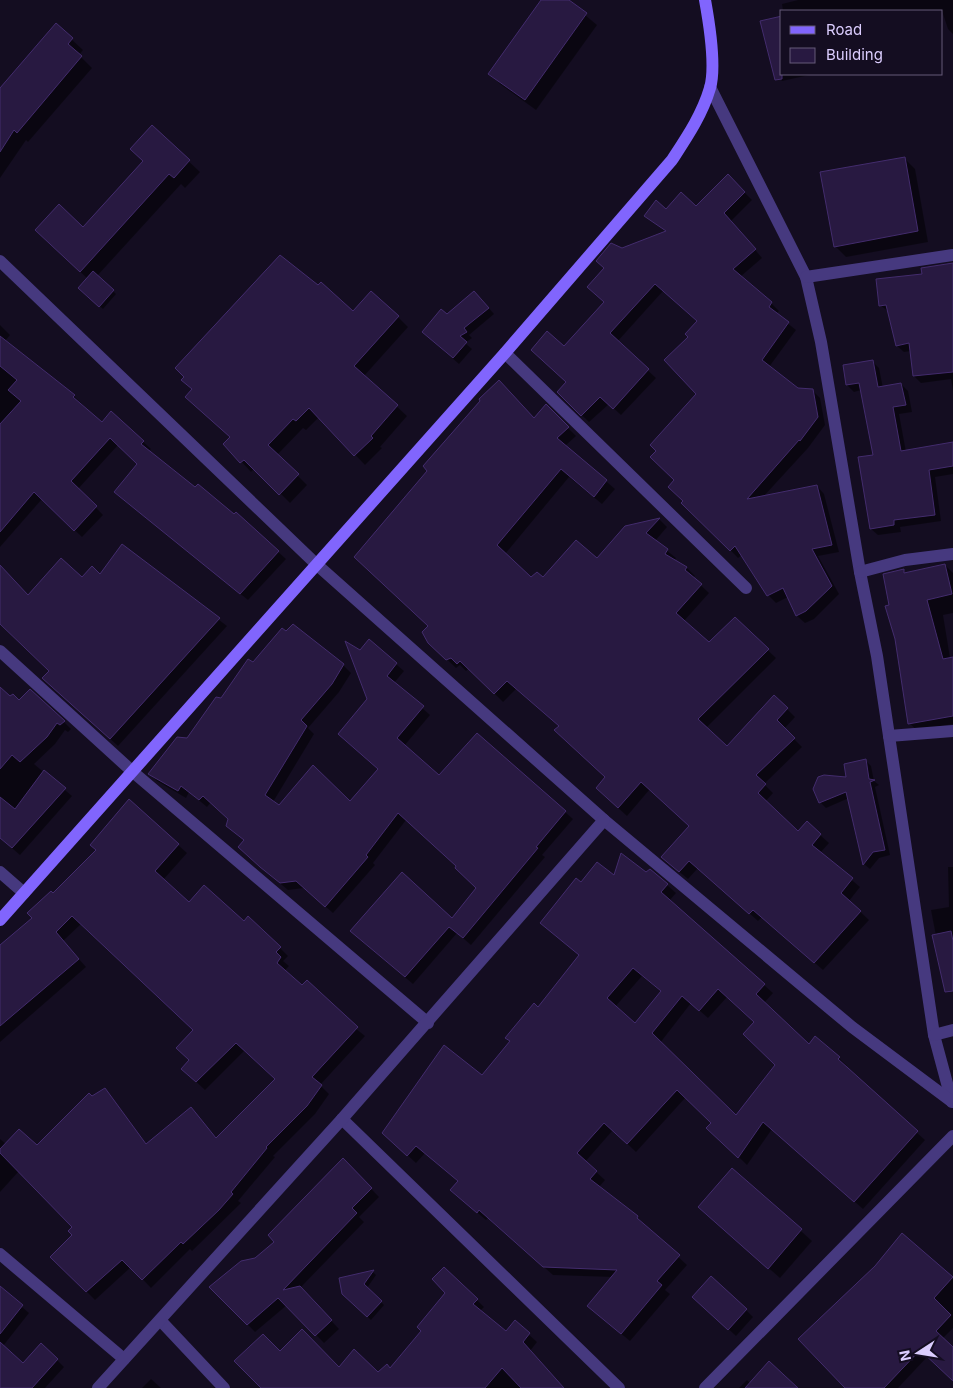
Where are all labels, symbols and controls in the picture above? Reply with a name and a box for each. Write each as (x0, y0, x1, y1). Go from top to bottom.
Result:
legend (780, 10, 943, 75)
text: Road (826, 20, 862, 39)
text: Building (826, 45, 883, 64)
north arrow (893, 1328, 943, 1378)
text: N (895, 1349, 914, 1363)

